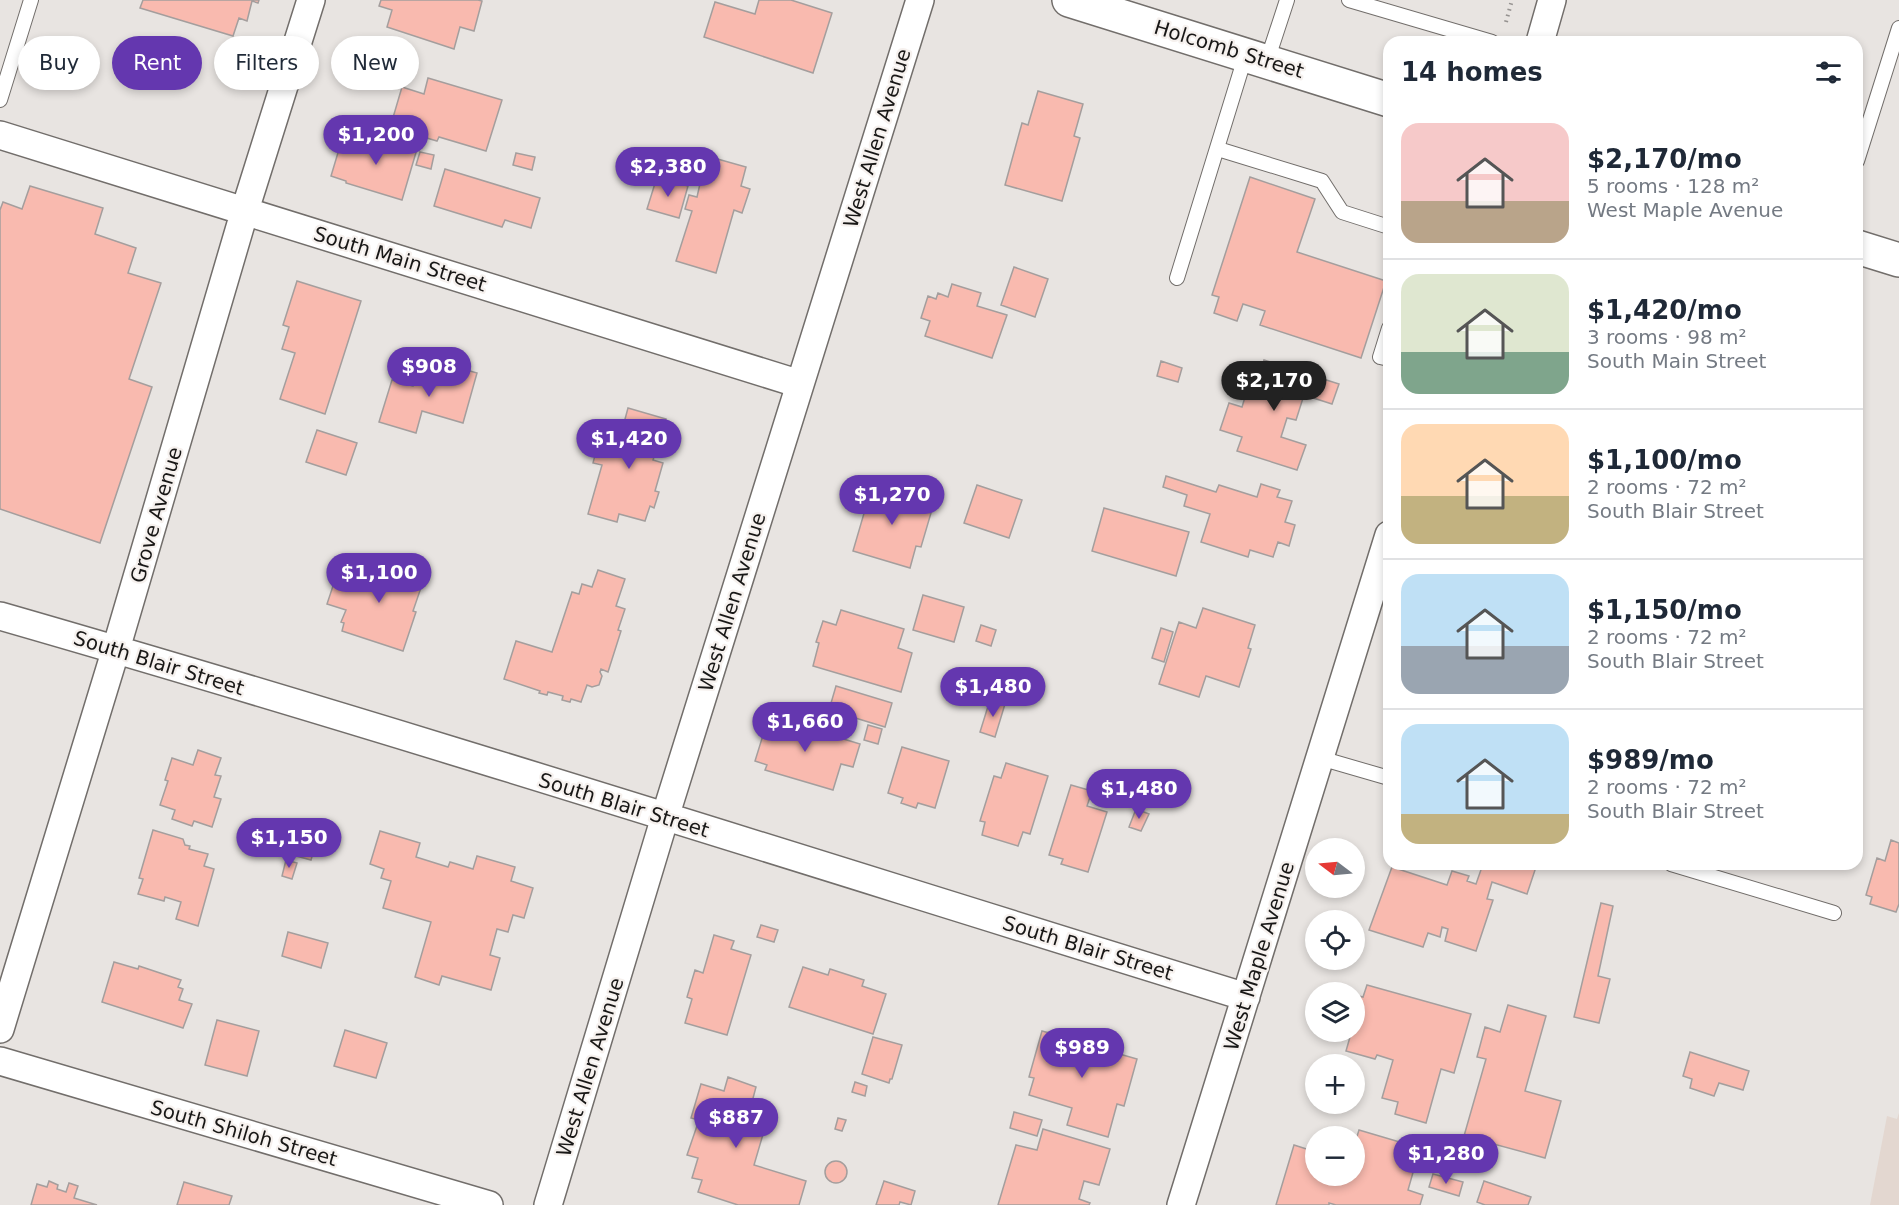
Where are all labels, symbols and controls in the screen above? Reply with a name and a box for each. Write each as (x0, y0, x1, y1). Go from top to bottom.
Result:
street label: Holcomb Street (1151, 15, 1307, 83)
chip: Buy (18, 36, 100, 90)
chip: Rent (112, 36, 202, 90)
chip: Filters (214, 36, 319, 90)
chip: New (331, 36, 419, 90)
street label: West Allen Avenue (838, 46, 916, 230)
icon: filters (1812, 56, 1845, 89)
text: 14 homes (1401, 57, 1543, 87)
pin: $1,200 (327, 115, 425, 166)
text: $1,200 (337, 122, 415, 146)
text: $2,170/mo (1587, 144, 1742, 174)
pin: $2,380 (619, 147, 717, 198)
icon: home (1449, 147, 1521, 219)
text: $2,380 (629, 154, 707, 178)
text: 5 rooms · 128 m² (1587, 174, 1759, 198)
text: West Maple Avenue (1587, 198, 1783, 222)
street label: South Main Street (311, 221, 489, 297)
text: $1,420/mo (1587, 295, 1742, 325)
icon: home (1449, 298, 1521, 370)
text: 3 rooms · 98 m² (1587, 325, 1747, 349)
pin: $908 (393, 347, 465, 398)
text: South Main Street (1587, 349, 1766, 373)
text: $908 (401, 354, 457, 378)
pin: $2,170 (1225, 361, 1323, 412)
text: $2,170 (1235, 368, 1313, 392)
pin: $1,420 (580, 419, 678, 470)
text: $1,420 (590, 426, 668, 450)
street label: Grove Avenue (125, 444, 187, 586)
text: $1,100/mo (1587, 445, 1742, 475)
icon: home (1449, 448, 1521, 520)
pin: $1,270 (843, 475, 941, 526)
text: 2 rooms · 72 m² (1587, 475, 1747, 499)
text: $1,270 (853, 482, 931, 506)
text: South Blair Street (1587, 499, 1764, 523)
street label: West Allen Avenue (693, 510, 771, 694)
pin: $1,100 (330, 553, 428, 604)
text: $1,100 (340, 560, 418, 584)
text: $1,150/mo (1587, 595, 1742, 625)
icon: home (1449, 598, 1521, 670)
text: 2 rooms · 72 m² (1587, 625, 1747, 649)
street label: South Blair Street (71, 626, 247, 700)
text: South Blair Street (1587, 649, 1764, 673)
pin: $1,480 (944, 667, 1042, 718)
text: $1,480 (954, 674, 1032, 698)
pin: $1,660 (756, 702, 854, 753)
text: $1,660 (766, 709, 844, 733)
text: $989/mo (1587, 745, 1714, 775)
icon: home (1449, 748, 1521, 820)
street label: South Blair Street (536, 768, 712, 842)
pin: $1,480 (1090, 769, 1188, 820)
text: 2 rooms · 72 m² (1587, 775, 1747, 799)
text: $1,480 (1100, 776, 1178, 800)
text: South Blair Street (1587, 799, 1764, 823)
pin: $1,150 (240, 818, 338, 869)
text: $1,150 (250, 825, 328, 849)
north arrow (1305, 838, 1365, 898)
map controls (1305, 838, 1365, 1186)
street label: West Maple Avenue (1219, 859, 1299, 1053)
button: locate (1305, 910, 1365, 970)
street label: South Blair Street (1000, 911, 1176, 985)
street label: West Allen Avenue (551, 975, 629, 1159)
button: layers (1305, 982, 1365, 1042)
pin: $989 (1046, 1028, 1118, 1079)
text: $989 (1054, 1035, 1110, 1059)
button: + (1305, 1054, 1365, 1114)
street label: South Shiloh Street (148, 1095, 340, 1171)
pin: $887 (700, 1098, 772, 1149)
text: $887 (708, 1105, 764, 1129)
button: − (1305, 1126, 1365, 1186)
pin: $1,280 (1397, 1134, 1495, 1185)
text: $1,280 (1407, 1141, 1485, 1165)

